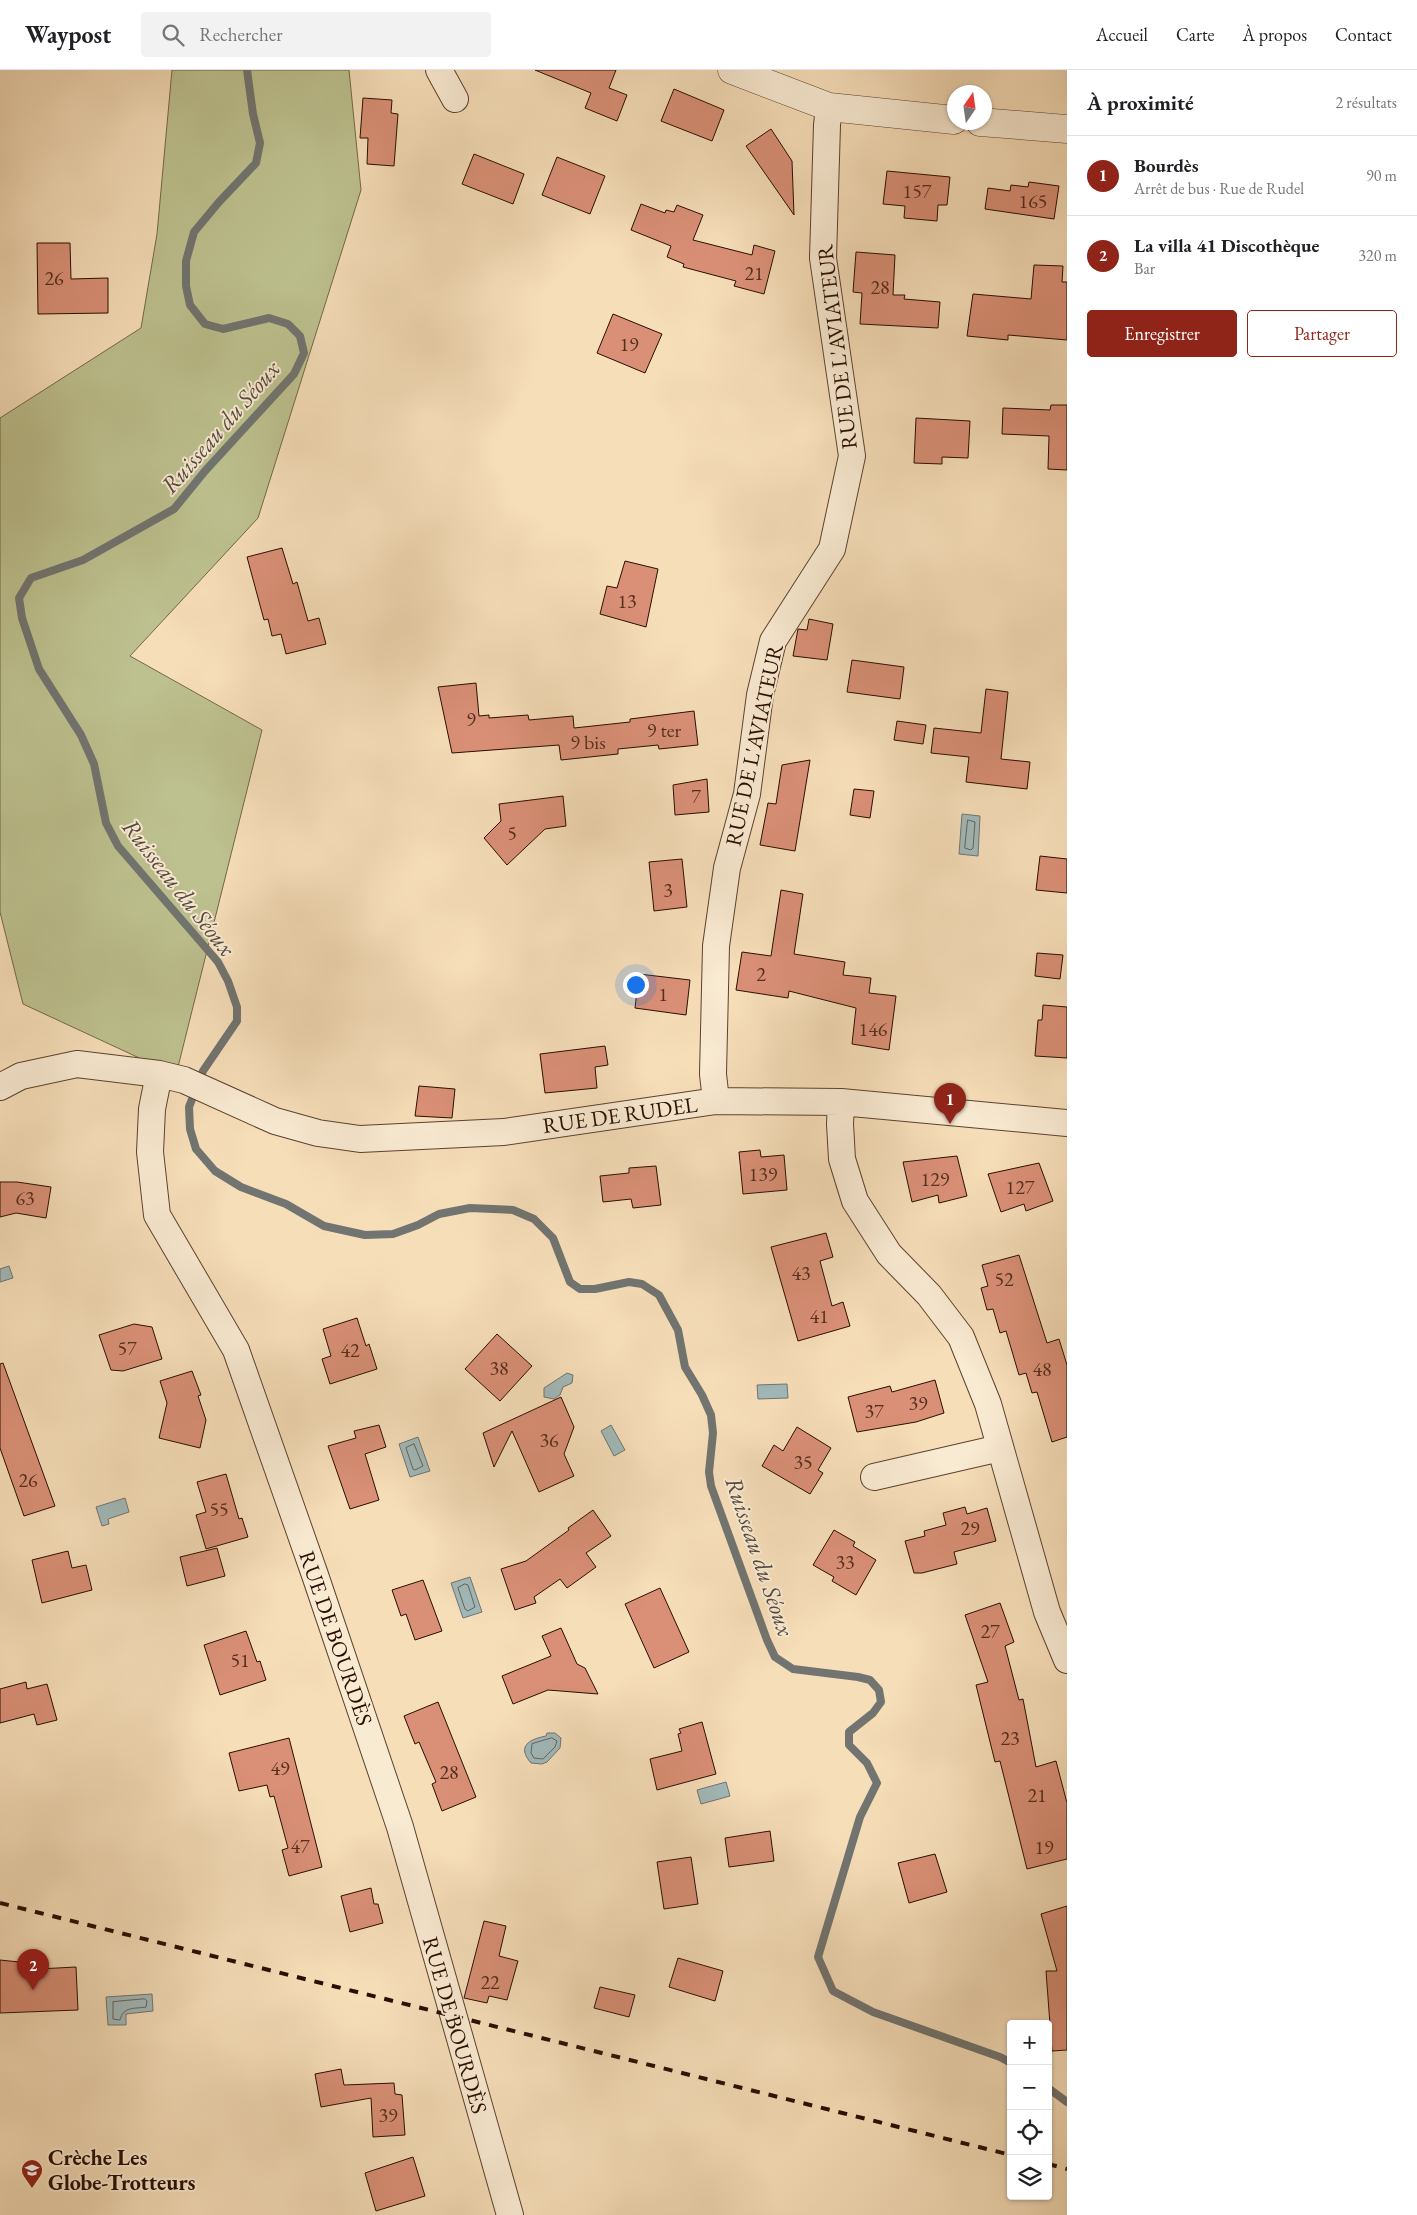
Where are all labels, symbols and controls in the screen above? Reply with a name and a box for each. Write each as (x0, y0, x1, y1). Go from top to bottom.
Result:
search box (141, 12, 491, 57)
text: Waypost (25, 19, 111, 50)
icon: search (159, 21, 187, 49)
text: Rechercher (199, 22, 283, 47)
text: Accueil (1096, 23, 1148, 46)
text: Carte (1176, 23, 1215, 46)
text: À propos (1243, 23, 1307, 46)
text: Contact (1335, 23, 1392, 46)
north arrow (947, 85, 992, 130)
text: À proximité (1087, 89, 1194, 116)
text: 2 résultats (1335, 92, 1397, 113)
text: Bourdès (1134, 153, 1199, 178)
text: 1 (1099, 165, 1107, 186)
text: 90 m (1366, 165, 1397, 186)
house number: 157 (903, 178, 932, 204)
text: Arrêt de bus · Rue de Rudel (1134, 178, 1304, 199)
house number: 165 (1019, 188, 1047, 214)
text: La villa 41 Discothèque (1134, 233, 1319, 258)
street label: RUE DE L'AVIATEUR (810, 243, 864, 451)
text: 2 (1099, 245, 1107, 266)
text: 320 m (1358, 245, 1397, 266)
text: Bar (1134, 258, 1155, 279)
house number: 21 (744, 260, 764, 286)
house number: 26 (44, 265, 64, 291)
house number: 28 (870, 274, 890, 300)
button: Enregistrer (1087, 310, 1237, 357)
button: Partager (1247, 310, 1397, 357)
house number: 19 (619, 331, 639, 357)
water label: Ruisseau du Séoux (154, 353, 287, 500)
house number: 13 (617, 588, 637, 614)
street label: RUE DE L'AVIATEUR (718, 641, 790, 849)
house number: 9 (466, 706, 476, 732)
house number: 9 ter (647, 717, 681, 743)
house number: 9 bis (570, 729, 606, 755)
house number: 7 (691, 783, 701, 809)
water label: Ruisseau du Séoux (116, 812, 243, 963)
house number: 5 (507, 820, 517, 846)
house number: 3 (663, 877, 673, 903)
house number: 2 (756, 961, 766, 987)
your location (623, 972, 649, 998)
house number: 1 (658, 981, 668, 1007)
house number: 146 (859, 1016, 888, 1042)
pin: 1 (934, 1083, 966, 1124)
street label: RUE DE RUDEL (541, 1090, 699, 1140)
house number: 139 (749, 1161, 778, 1187)
house number: 129 (921, 1166, 950, 1192)
house number: 127 (1006, 1174, 1035, 1200)
house number: 63 (15, 1185, 35, 1211)
house number: 43 (791, 1260, 811, 1286)
house number: 52 (994, 1266, 1014, 1292)
house number: 41 (809, 1303, 829, 1329)
house number: 57 (117, 1335, 137, 1361)
house number: 42 (340, 1337, 360, 1363)
house number: 38 (489, 1355, 509, 1381)
house number: 48 (1032, 1356, 1052, 1382)
house number: 39 (908, 1390, 928, 1416)
house number: 37 (864, 1398, 884, 1424)
house number: 36 (539, 1427, 559, 1453)
house number: 35 (793, 1449, 813, 1475)
house number: 26 (18, 1467, 38, 1493)
water label: Ruisseau du Séoux (718, 1472, 802, 1641)
house number: 55 (209, 1496, 229, 1522)
house number: 29 (960, 1515, 980, 1541)
street label: RUE DE BOURDÈS (293, 1547, 379, 1729)
house number: 33 (835, 1549, 855, 1575)
house number: 27 (980, 1618, 1000, 1644)
house number: 51 (230, 1647, 250, 1673)
house number: 23 (1000, 1725, 1020, 1751)
house number: 49 (270, 1755, 290, 1781)
house number: 28 (439, 1759, 459, 1785)
house number: 21 (1027, 1782, 1047, 1808)
house number: 47 (290, 1833, 310, 1859)
house number: 19 (1034, 1834, 1054, 1860)
street label: RUE DE BOURDÈS (416, 1933, 494, 2117)
pin: 2 (17, 1949, 49, 1990)
house number: 22 (480, 1969, 500, 1995)
map controls (1007, 2020, 1052, 2200)
button: + (1007, 2020, 1052, 2065)
button: − (1007, 2065, 1052, 2110)
house number: 39 (378, 2102, 398, 2128)
button: locate (1007, 2110, 1052, 2155)
place label: Crèche Les Globe-Trotteurs (48, 2143, 196, 2197)
button: layers (1007, 2155, 1052, 2200)
school or university icon: Crèche Les Globe-Trotteurs (20, 2158, 44, 2189)

